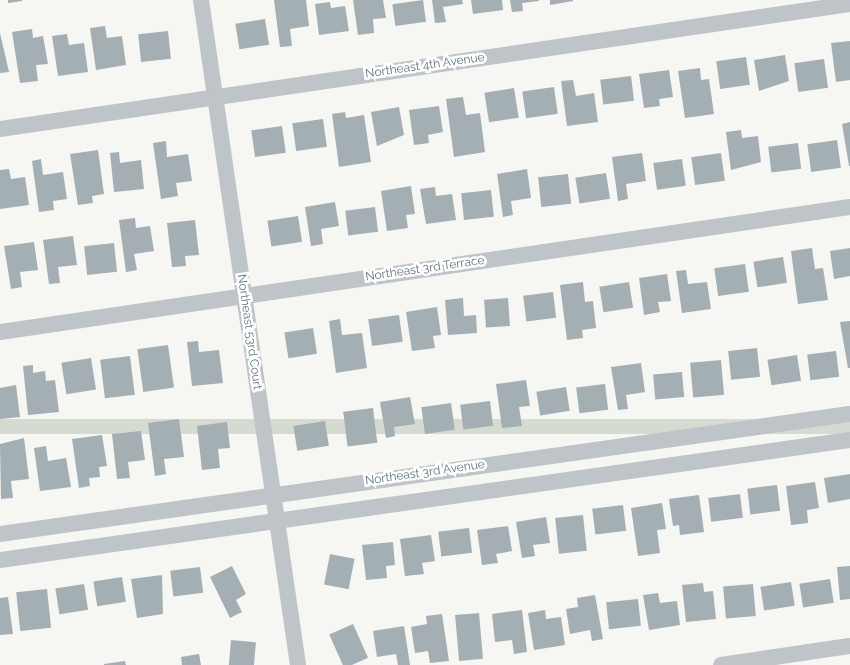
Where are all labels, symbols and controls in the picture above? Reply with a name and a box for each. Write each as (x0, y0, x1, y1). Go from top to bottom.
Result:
street label: Northeast 4th Avenue (364, 50, 486, 82)
street label: Northeast 3rd Terrace (364, 253, 486, 285)
street label: Northeast 53rd Court (234, 273, 264, 391)
street label: Northeast 3rd Avenue (364, 457, 486, 489)

